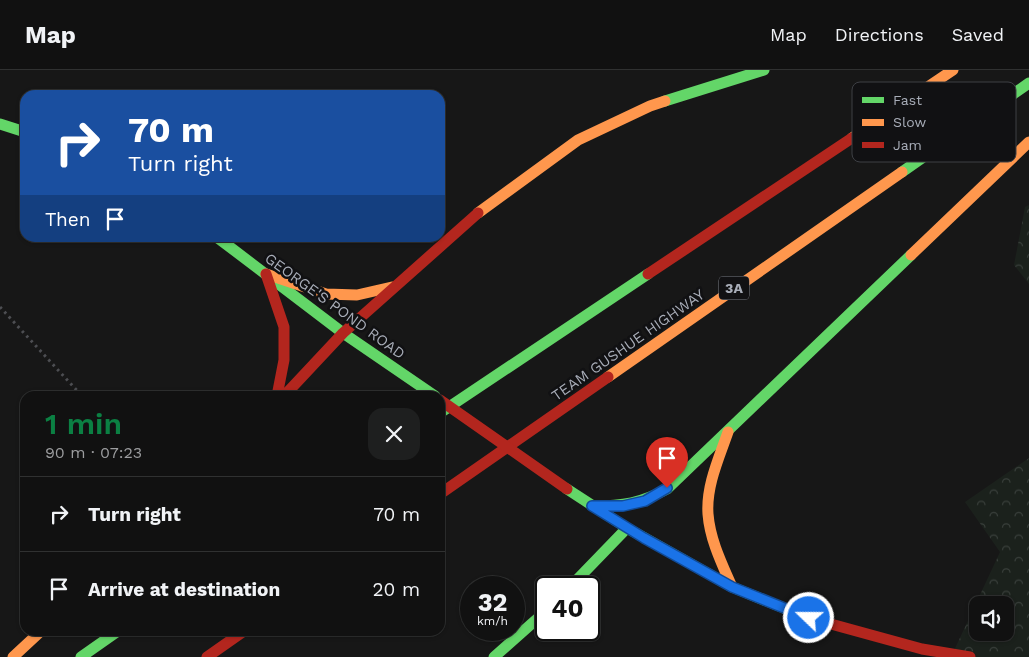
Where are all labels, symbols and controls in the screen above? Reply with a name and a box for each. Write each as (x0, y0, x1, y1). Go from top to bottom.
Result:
text: Map (25, 21, 76, 49)
text: Map (770, 24, 807, 45)
text: Directions (835, 24, 924, 45)
text: Saved (952, 24, 1004, 45)
legend (852, 82, 1016, 162)
text: Fast (893, 92, 922, 108)
text: 70 m (128, 109, 214, 151)
icon: right (45, 110, 110, 175)
text: Slow (893, 114, 926, 130)
text: Jam (893, 137, 922, 153)
text: Turn right (128, 151, 233, 176)
icon: arrive (101, 205, 129, 233)
text: Then (45, 208, 91, 231)
street label: GEORGE'S POND ROAD (261, 249, 409, 363)
road number: 3A (719, 277, 749, 300)
street label: TEAM GUSHUE HIGHWAY (548, 285, 708, 405)
text: 1 min (45, 406, 122, 441)
button: close (368, 408, 420, 460)
pin (646, 437, 688, 488)
text: 90 m · 07:23 (45, 443, 142, 462)
icon: arrive (653, 444, 681, 472)
icon: right (45, 500, 73, 528)
text: Turn right (88, 503, 181, 526)
text: 70 m (373, 503, 420, 526)
icon: arrive (45, 575, 73, 603)
speed limit sign: 40 (535, 576, 600, 641)
text: Arrive at destination (88, 578, 280, 601)
text: 20 m (373, 578, 420, 601)
text: 32 (478, 588, 507, 617)
position arrow (782, 591, 834, 643)
map controls (969, 596, 1014, 641)
button: sound (969, 596, 1014, 641)
text: km/h (477, 614, 508, 628)

